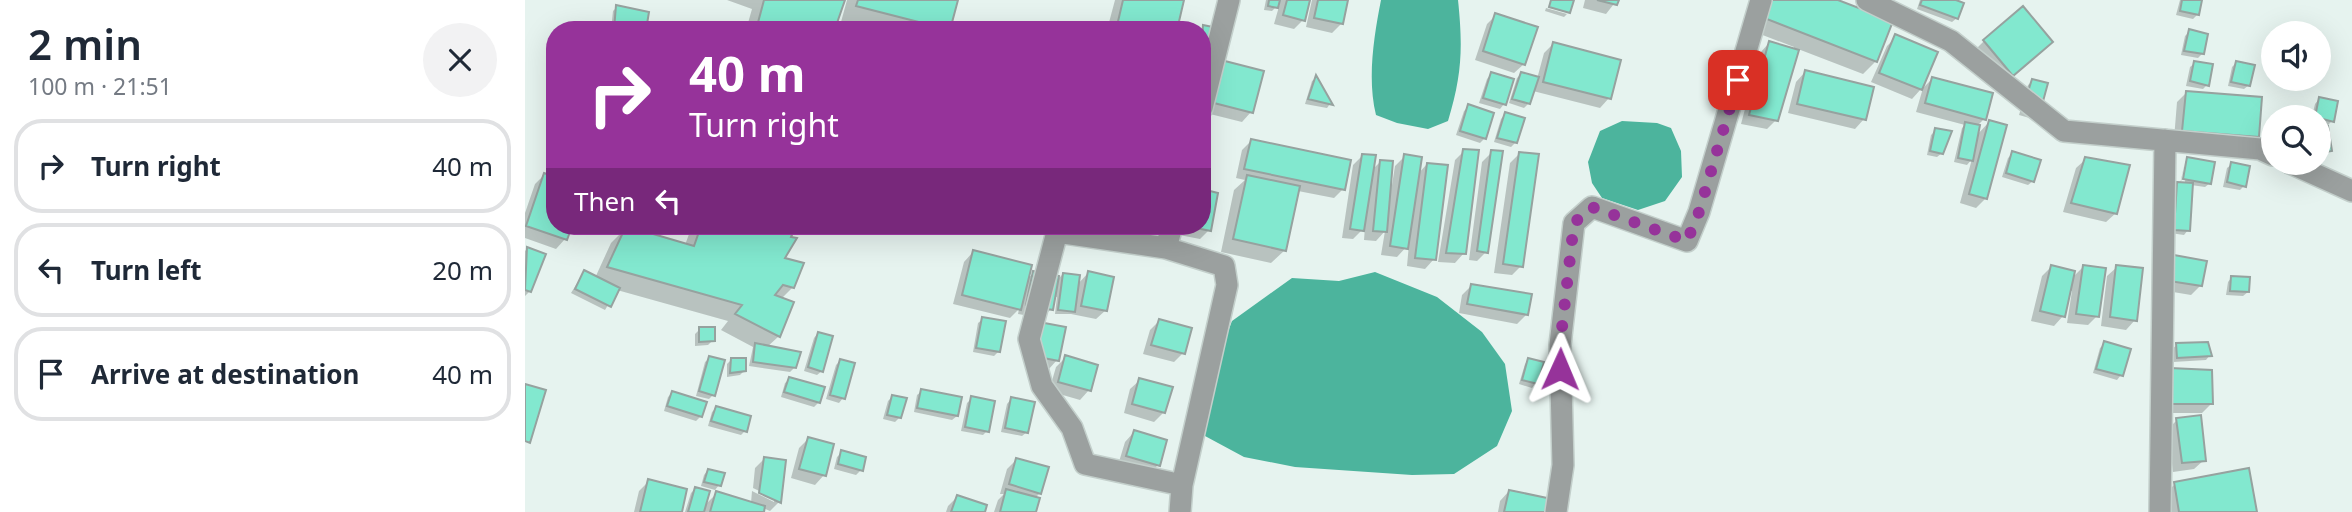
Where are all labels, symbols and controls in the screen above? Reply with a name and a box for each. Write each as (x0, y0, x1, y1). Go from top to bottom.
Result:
text: 2 min (28, 15, 142, 72)
map controls (2261, 21, 2331, 175)
button: sound (2261, 21, 2331, 91)
button: close (423, 23, 497, 97)
text: 40 m (689, 40, 806, 106)
icon: right (574, 49, 665, 140)
pin (1708, 50, 1768, 110)
icon: arrive (1719, 61, 1757, 99)
text: 100 m · 21:51 (28, 70, 172, 102)
text: Turn right (689, 103, 839, 146)
button: search (2261, 105, 2331, 175)
icon: right (32, 147, 70, 185)
text: Turn right (91, 148, 221, 184)
text: 40 m (432, 148, 493, 184)
icon: left (649, 182, 687, 220)
text: Then (574, 183, 635, 219)
icon: left (32, 251, 70, 289)
text: Turn left (91, 252, 202, 288)
text: 20 m (432, 252, 493, 288)
position arrow (1523, 332, 1597, 406)
icon: arrive (32, 355, 70, 393)
text: Arrive at destination (91, 356, 360, 392)
text: 40 m (432, 356, 493, 392)

